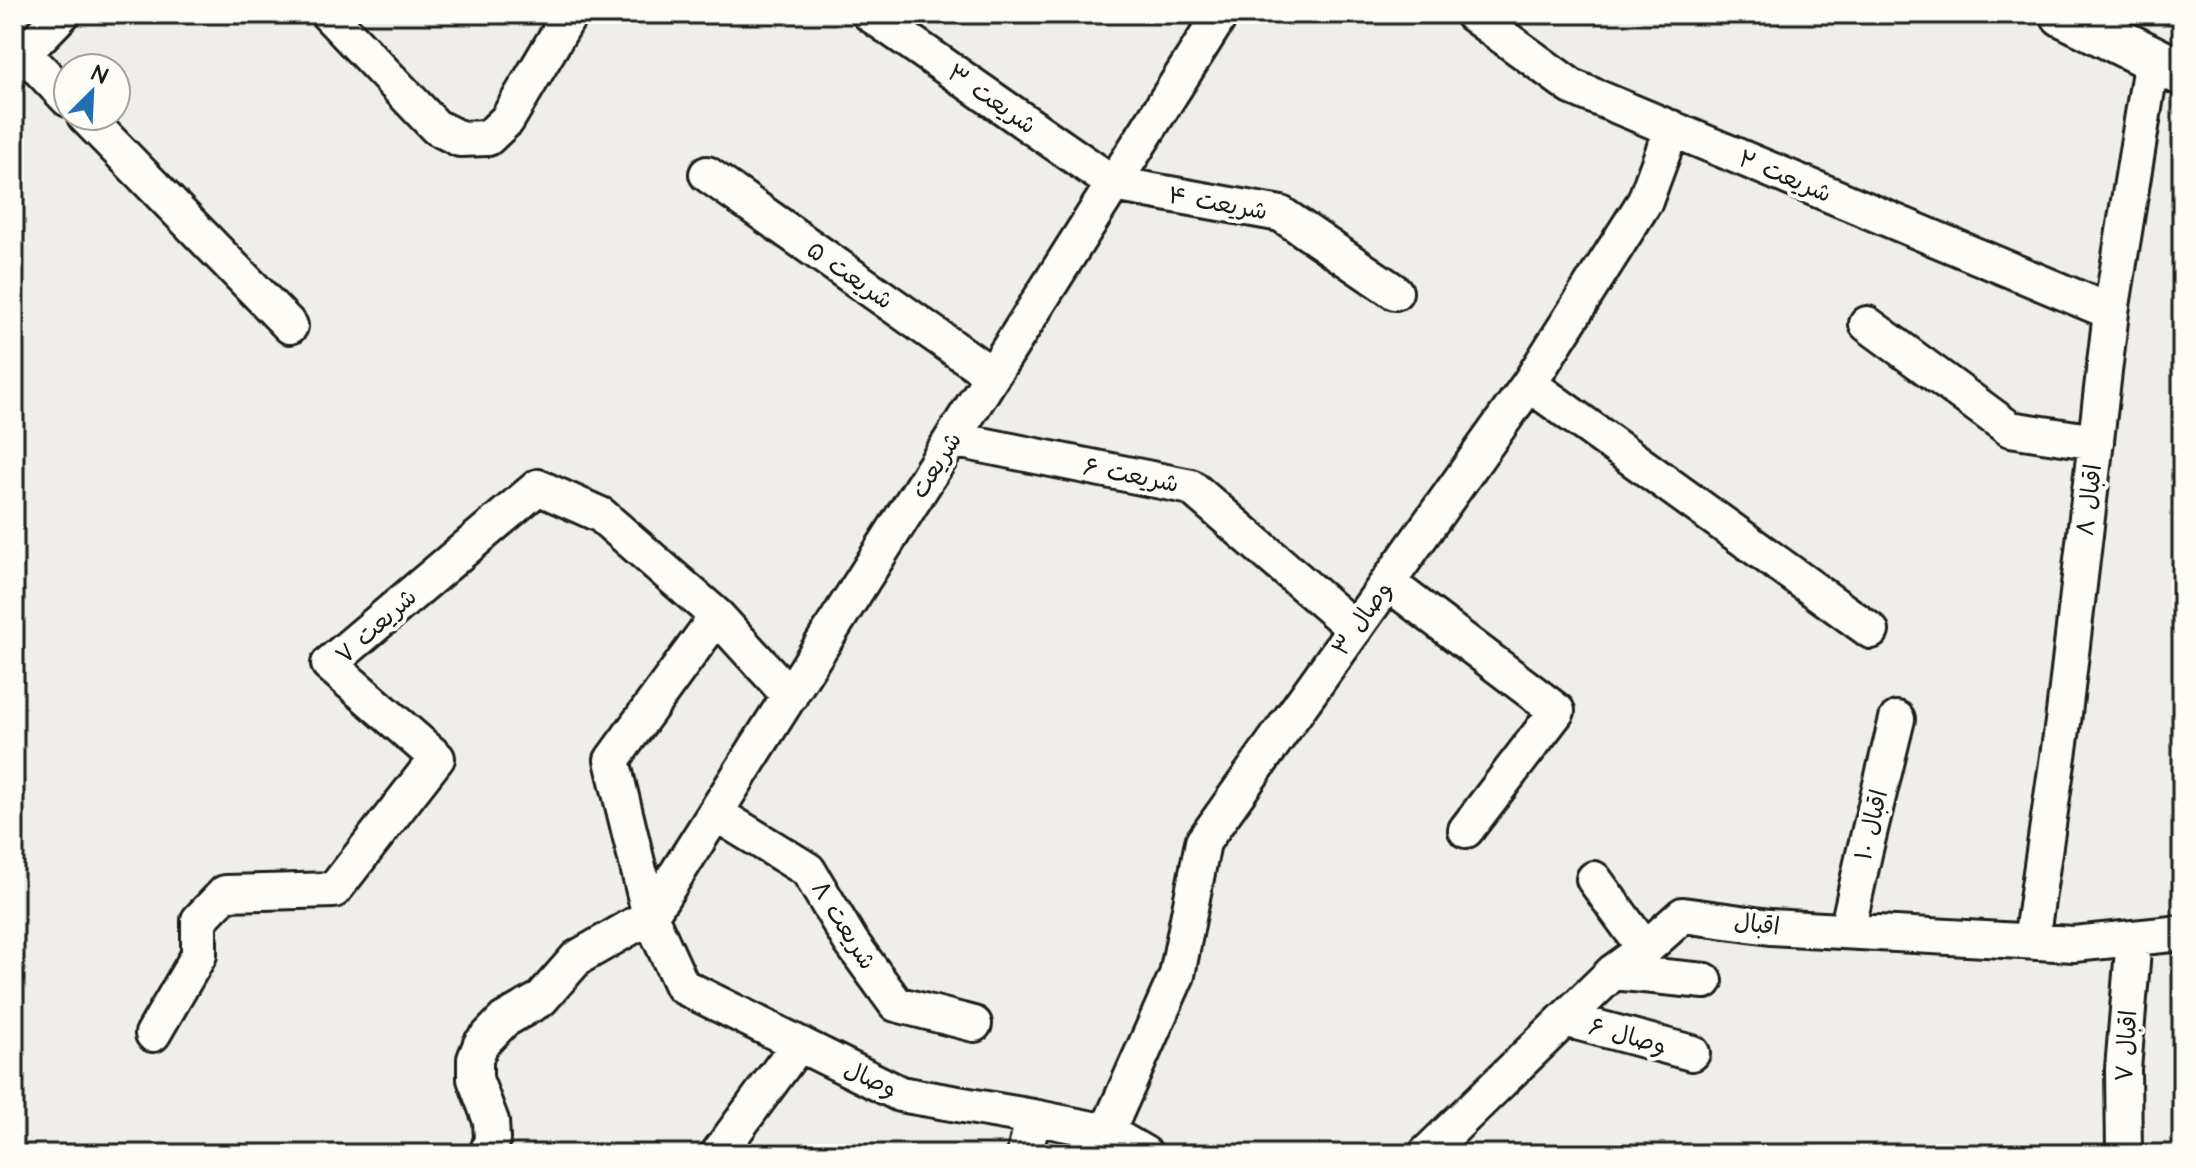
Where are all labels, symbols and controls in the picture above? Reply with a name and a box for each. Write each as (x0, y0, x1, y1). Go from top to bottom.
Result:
north arrow (52, 52, 132, 132)
street label: شریعت ۳ (940, 57, 1043, 143)
text: N (87, 58, 112, 92)
street label: شریعت ۲ (1733, 142, 1837, 212)
street label: شریعت ۴ (1166, 179, 1270, 229)
street label: شریعت ۵ (799, 234, 900, 318)
street label: شریعت (903, 426, 970, 505)
street label: شریعت ۶ (1080, 450, 1181, 502)
street label: اقبال ۸ (2069, 462, 2111, 538)
street label: وصال ۳ (1324, 574, 1401, 663)
street label: شریعت ۷ (328, 581, 425, 673)
street label: اقبال ۱۰ (1847, 786, 1897, 864)
street label: شریعت ۸ (803, 875, 884, 976)
street label: اقبال (1732, 905, 1782, 945)
street label: اقبال ۷ (2108, 1009, 2146, 1083)
street label: وصال ۶ (1585, 1010, 1671, 1064)
street label: وصال (838, 1053, 903, 1107)

